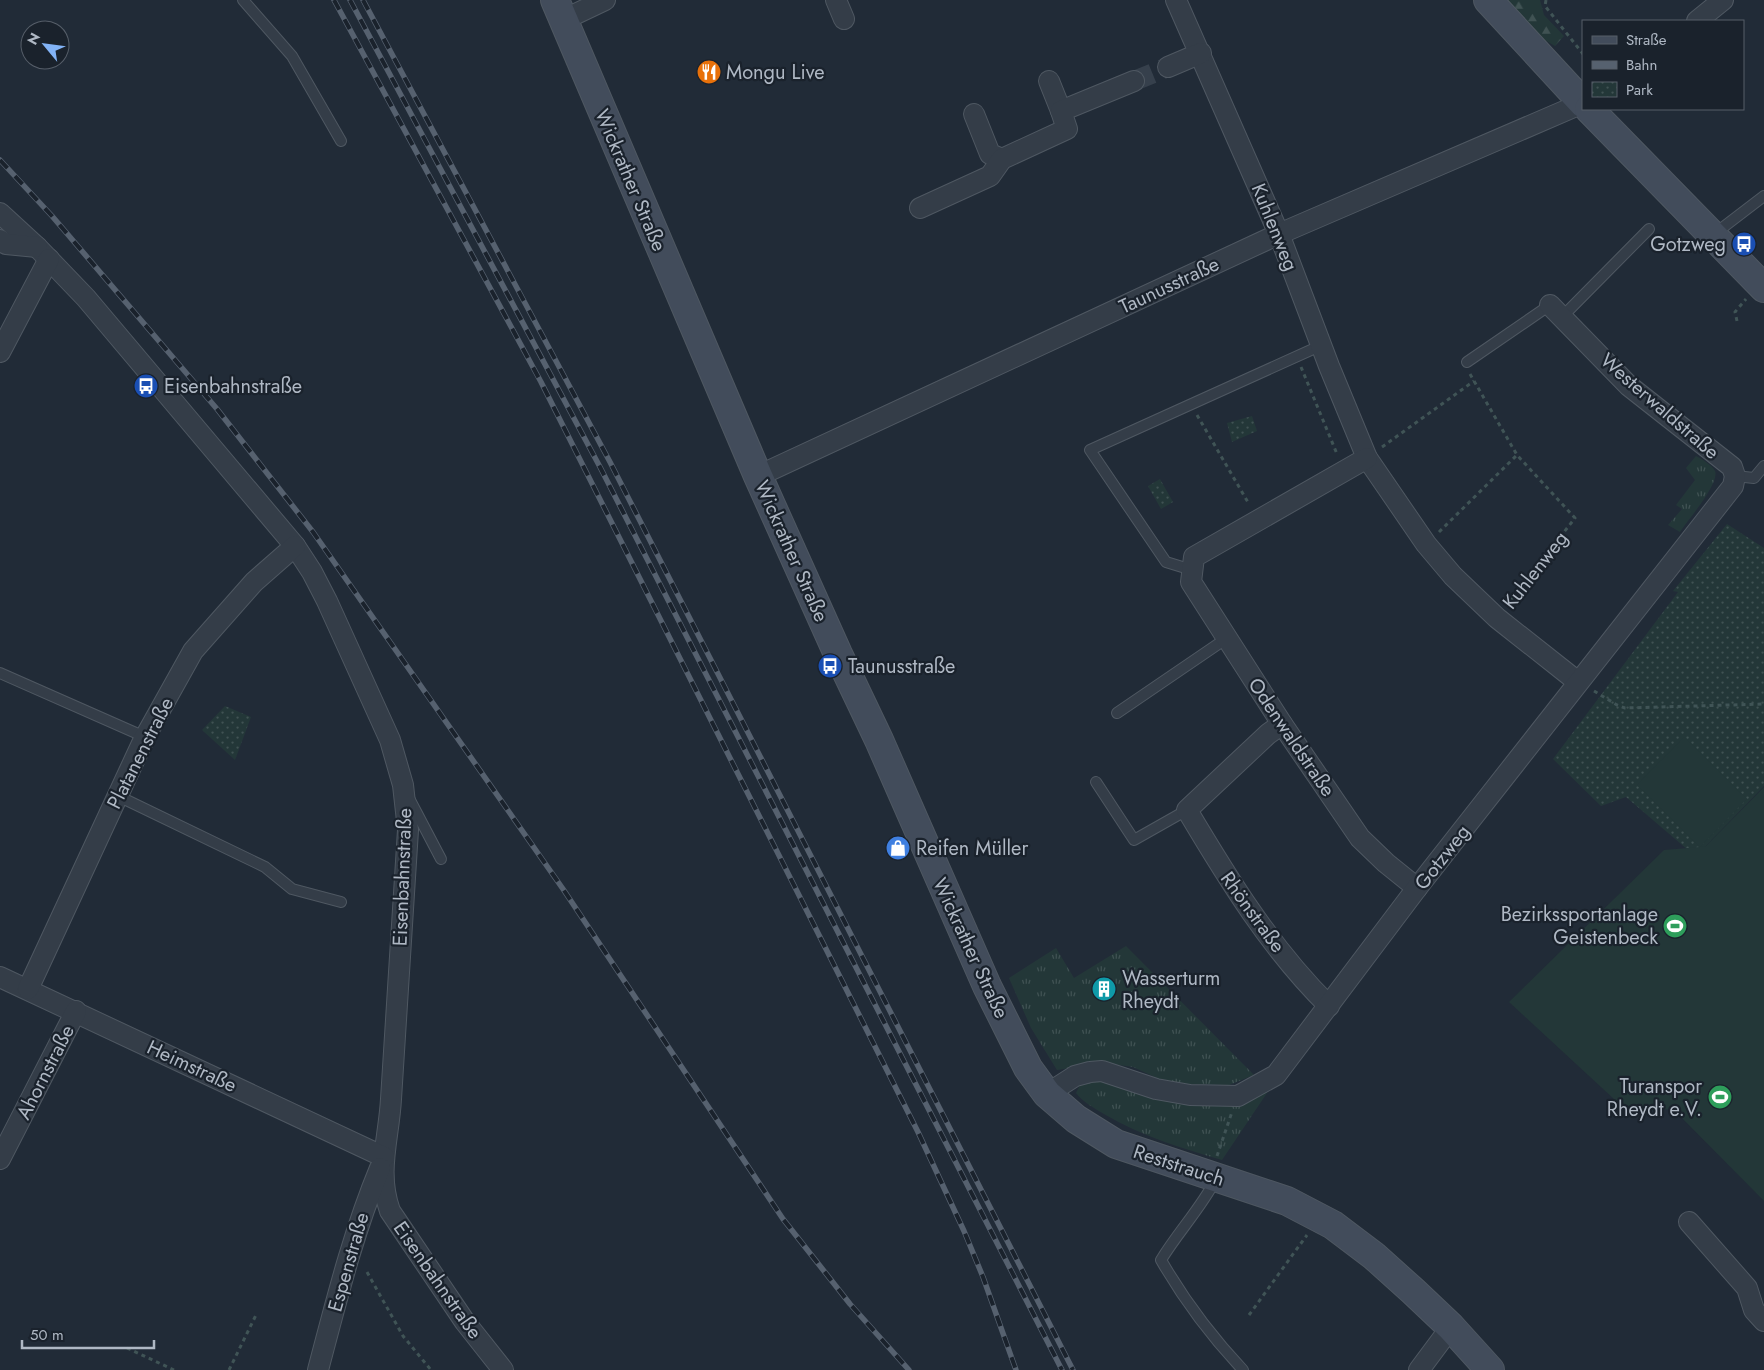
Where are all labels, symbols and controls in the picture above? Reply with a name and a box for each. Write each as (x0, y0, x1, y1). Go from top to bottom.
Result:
north arrow (20, 20, 70, 70)
legend (1582, 20, 1744, 110)
text: N (22, 29, 45, 48)
text: Straße (1626, 29, 1667, 51)
text: Bahn (1626, 54, 1657, 76)
place label: Mongu Live (726, 58, 825, 87)
restaurant icon: Mongu Live (696, 59, 722, 85)
text: Park (1626, 79, 1653, 101)
street label: Wickrather Straße (587, 105, 674, 256)
street label: Kuhlenweg (1244, 179, 1305, 275)
place label: Gotzweg (1650, 230, 1726, 259)
bus stop icon: Gotzweg (1731, 231, 1757, 257)
street label: Taunusstraße (1114, 250, 1224, 321)
street label: Westerwaldstraße (1594, 346, 1726, 466)
place label: Eisenbahnstraße (164, 372, 302, 401)
bus stop icon: Eisenbahnstraße (133, 373, 159, 399)
street label: Wickrather Straße (747, 476, 836, 627)
street label: Kuhlenweg (1496, 525, 1575, 615)
place label: Taunusstraße (848, 652, 955, 681)
bus stop icon: Taunusstraße (817, 653, 843, 679)
street label: Odenwaldstraße (1241, 672, 1342, 803)
street label: Platanenstraße (100, 692, 181, 814)
street label: Eisenbahnstraße (386, 808, 419, 946)
street label: Gotzweg (1408, 819, 1477, 896)
place label: Reifen Müller (916, 834, 1028, 863)
shop icon: Reifen Müller (885, 835, 911, 861)
street label: Rhönstraße (1213, 866, 1292, 959)
street label: Wickrather Straße (925, 873, 1016, 1023)
place label: Bezirkssportanlage Geistenbeck (1501, 900, 1658, 952)
sports icon: Bezirkssportanlage Geistenbeck (1662, 913, 1688, 939)
place label: Wasserturm Rheydt (1122, 964, 1220, 1016)
building icon: Wasserturm Rheydt (1091, 976, 1117, 1002)
street label: Ahornstraße (9, 1020, 82, 1125)
street label: Heimstraße (142, 1033, 242, 1100)
place label: Turanspor Rheydt e.V. (1607, 1072, 1702, 1124)
sports icon: Turanspor Rheydt e.V. (1707, 1084, 1733, 1110)
street label: Reststrauch (1130, 1137, 1228, 1194)
street label: Espenstraße (320, 1209, 377, 1315)
street label: Eisenbahnstraße (386, 1215, 489, 1345)
scale bar (22, 1318, 155, 1350)
text: 50 m (30, 1324, 64, 1346)

